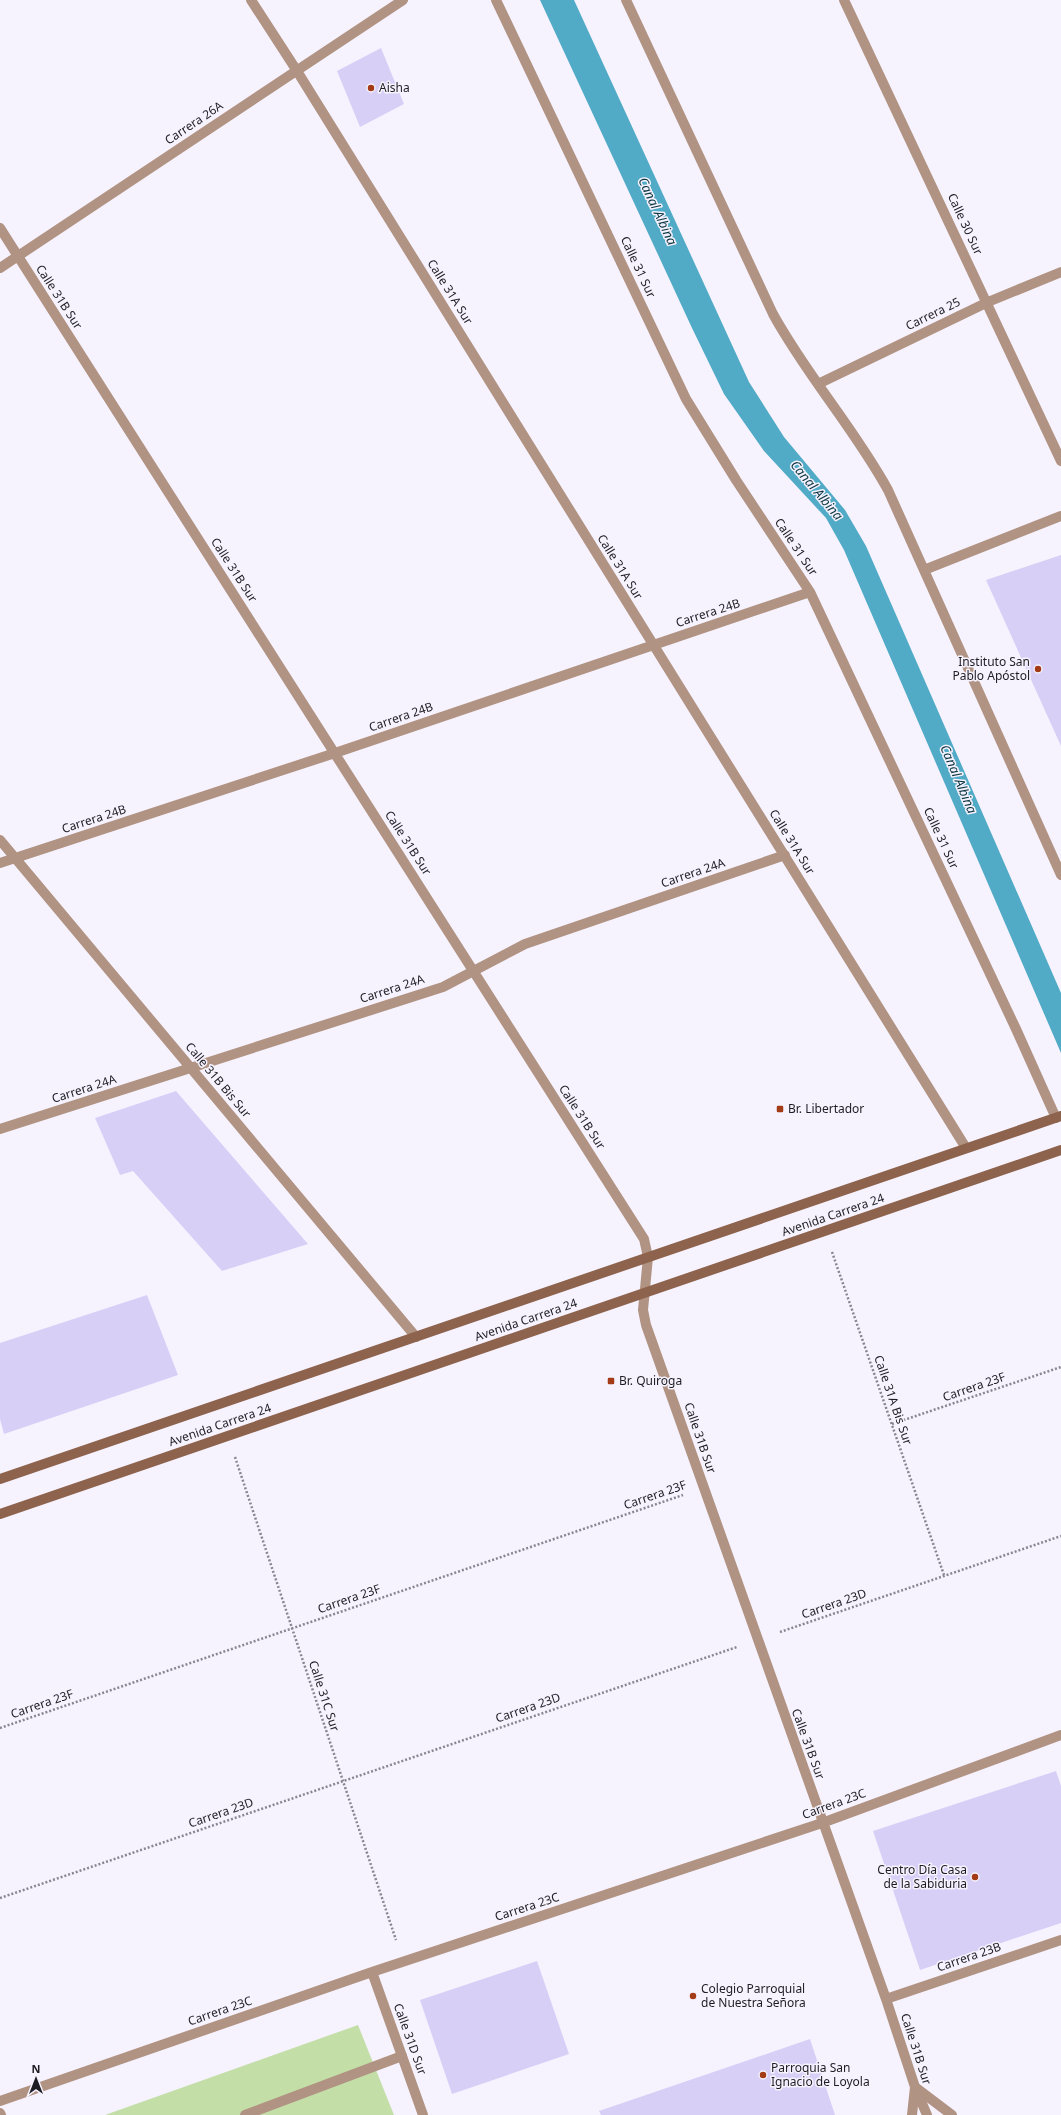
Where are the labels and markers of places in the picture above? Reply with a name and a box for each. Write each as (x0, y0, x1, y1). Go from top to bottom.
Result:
place label: Aisha (379, 79, 410, 96)
marker: Aisha (366, 83, 376, 93)
place label: Instituto San Pablo Apóstol (952, 653, 1030, 684)
marker: Instituto San Pablo Apóstol (1033, 664, 1043, 674)
place label: Br. Libertador (788, 1100, 864, 1117)
marker: Br. Libertador (775, 1104, 785, 1114)
place label: Br. Quiroga (619, 1372, 682, 1389)
marker: Br. Quiroga (606, 1376, 616, 1386)
place label: Centro Día Casa de la Sabiduria (877, 1861, 967, 1892)
marker: Centro Día Casa de la Sabiduria (970, 1872, 980, 1882)
place label: Colegio Parroquial de Nuestra Señora (701, 1980, 806, 2011)
marker: Colegio Parroquial de Nuestra Señora (688, 1991, 698, 2001)
place label: Parroquia San Ignacio de Loyola (771, 2059, 870, 2090)
marker: Parroquia San Ignacio de Loyola (758, 2070, 768, 2080)

